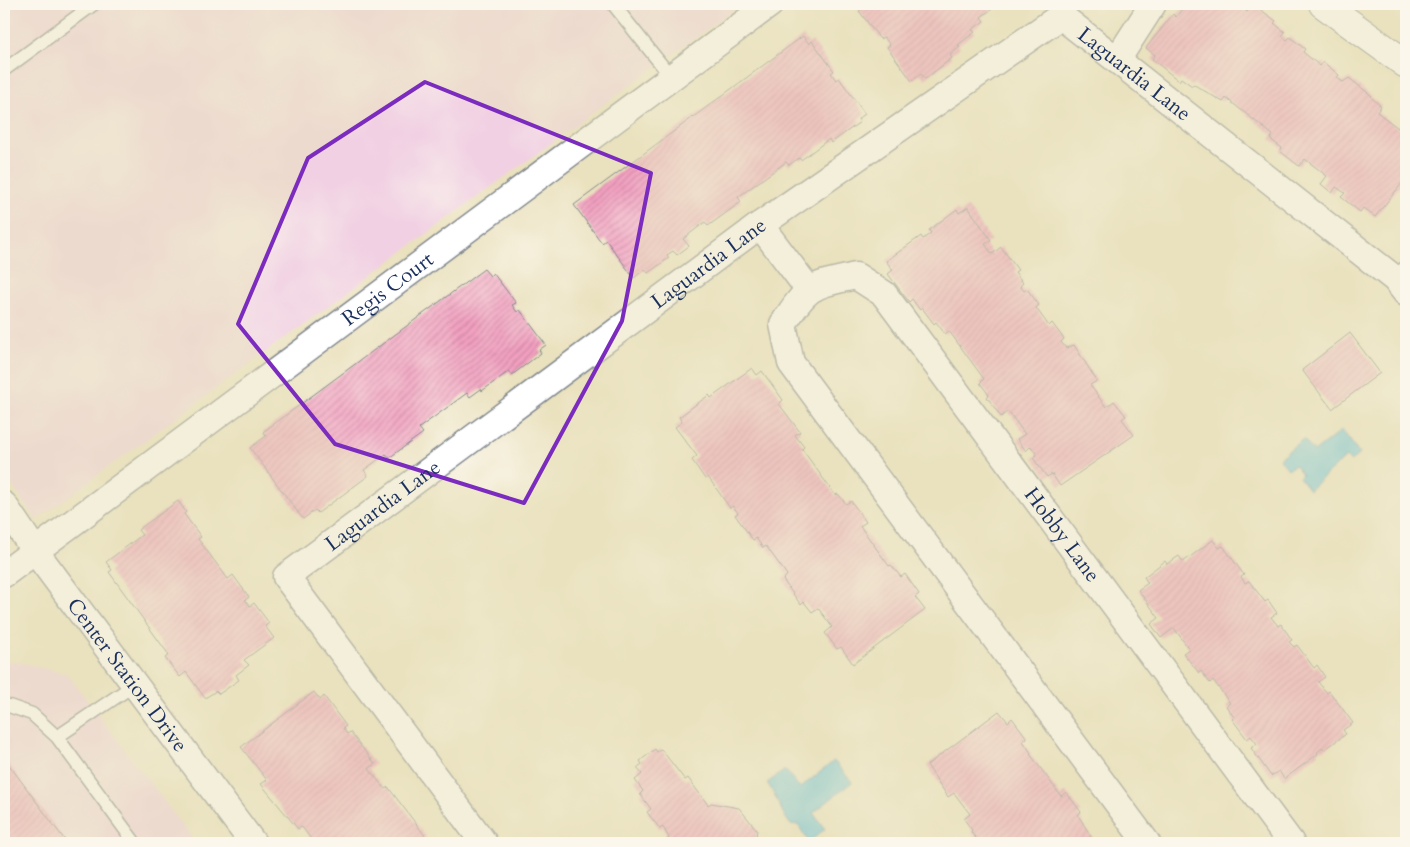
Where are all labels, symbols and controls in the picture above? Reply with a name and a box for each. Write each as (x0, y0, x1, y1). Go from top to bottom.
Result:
street label: Laguardia Lane (1072, 20, 1197, 128)
street label: Laguardia Lane (645, 211, 772, 316)
street label: Regis Court (336, 245, 440, 332)
street label: Laguardia Lane (319, 453, 446, 558)
street label: Hobby Lane (1017, 481, 1107, 588)
street label: Center Station Drive (60, 592, 195, 758)

